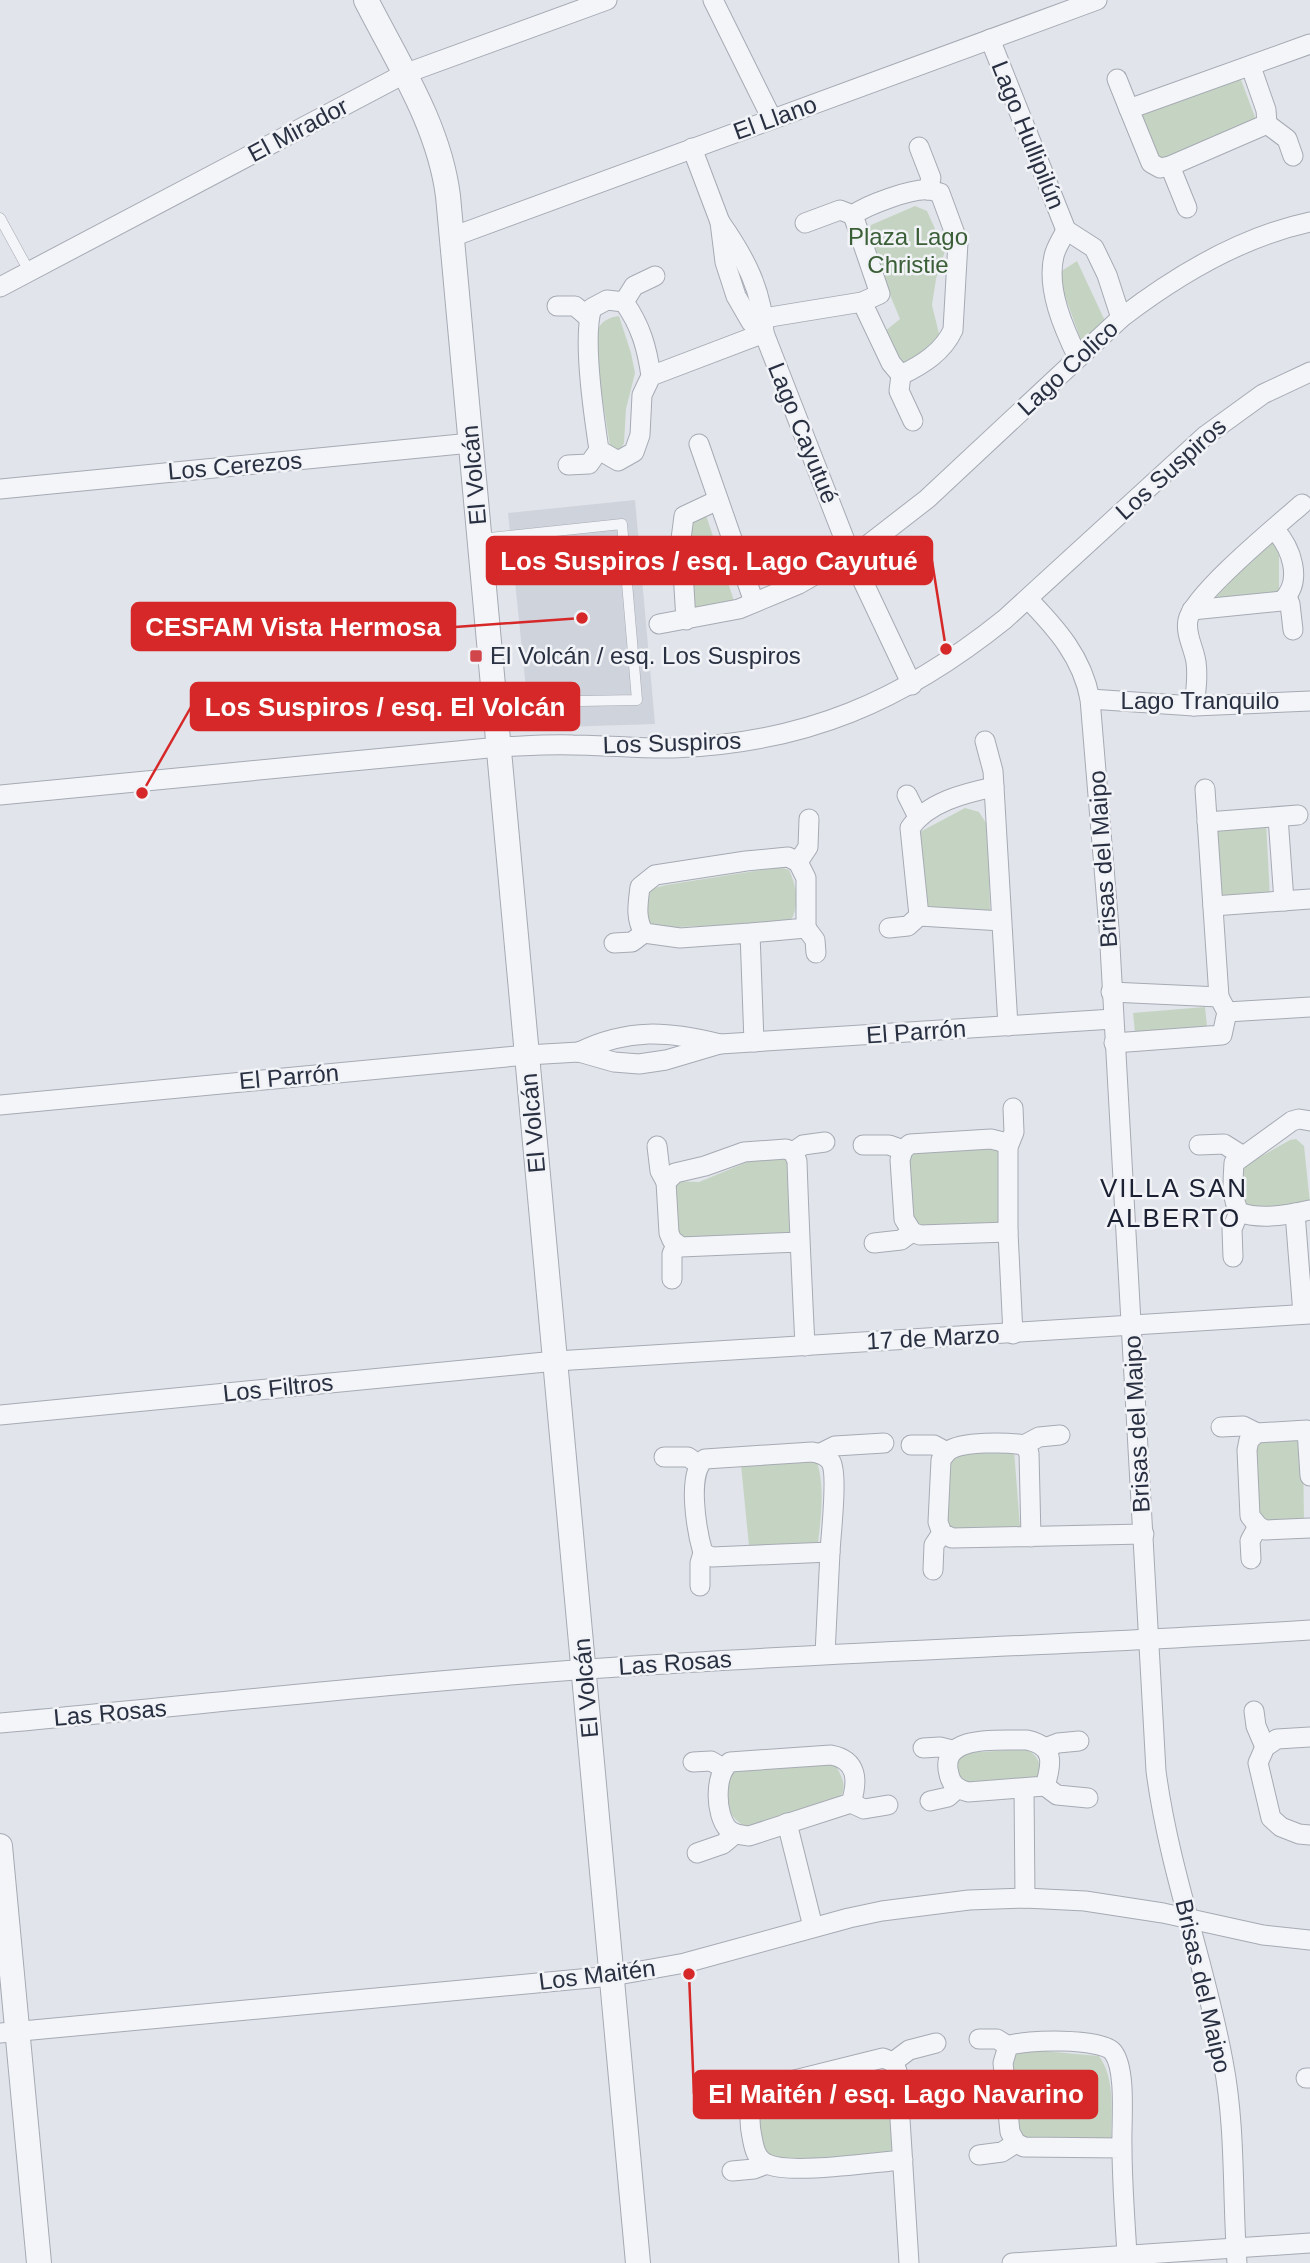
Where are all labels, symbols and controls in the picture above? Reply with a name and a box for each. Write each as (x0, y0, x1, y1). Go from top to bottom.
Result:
street label: Lago Hullipilún (986, 57, 1070, 213)
street label: El Llano (729, 90, 820, 145)
street label: El Mirador (243, 92, 352, 167)
park label: Plaza Lago Christie (848, 223, 968, 278)
street label: Lago Colico (1012, 315, 1123, 421)
street label: Lago Cayutué (763, 358, 844, 507)
street label: Los Suspiros (1110, 412, 1231, 525)
street label: El Volcán (456, 424, 491, 526)
street label: Los Cerezos (167, 446, 303, 485)
callout: Los Suspiros / esq. Lago Cayutué (487, 537, 932, 584)
text: Los Suspiros / esq. Lago Cayutué (500, 546, 918, 576)
callout: CESFAM Vista Hermosa (132, 603, 455, 650)
text: CESFAM Vista Hermosa (145, 612, 441, 642)
place label: El Volcán / esq. Los Suspiros (490, 642, 801, 669)
marker: El Volcán / esq. Los Suspiros (468, 648, 484, 664)
callout: Los Suspiros / esq. El Volcán (191, 683, 579, 730)
street label: Lago Tranquilo (1121, 687, 1279, 714)
text: Los Suspiros / esq. El Volcán (205, 692, 565, 722)
street label: Los Suspiros (602, 727, 742, 758)
street label: Brisas del Maipo (1083, 770, 1122, 948)
street label: El Parrón (865, 1015, 967, 1048)
street label: El Parrón (238, 1059, 340, 1094)
street label: El Volcán (515, 1072, 550, 1174)
district label: VILLA SAN ALBERTO (1100, 1173, 1248, 1233)
street label: 17 de Marzo (866, 1321, 1000, 1354)
street label: Brisas del Maipo (1118, 1335, 1155, 1513)
street label: Los Filtros (221, 1368, 334, 1407)
street label: El Volcán (568, 1637, 603, 1739)
street label: Las Rosas (617, 1645, 732, 1680)
street label: Las Rosas (52, 1694, 168, 1731)
street label: Brisas del Maipo (1170, 1896, 1237, 2075)
street label: Los Maitén (537, 1954, 657, 1995)
callout: El Maitén / esq. Lago Navarino (694, 2071, 1097, 2118)
text: El Maitén / esq. Lago Navarino (708, 2079, 1084, 2109)

